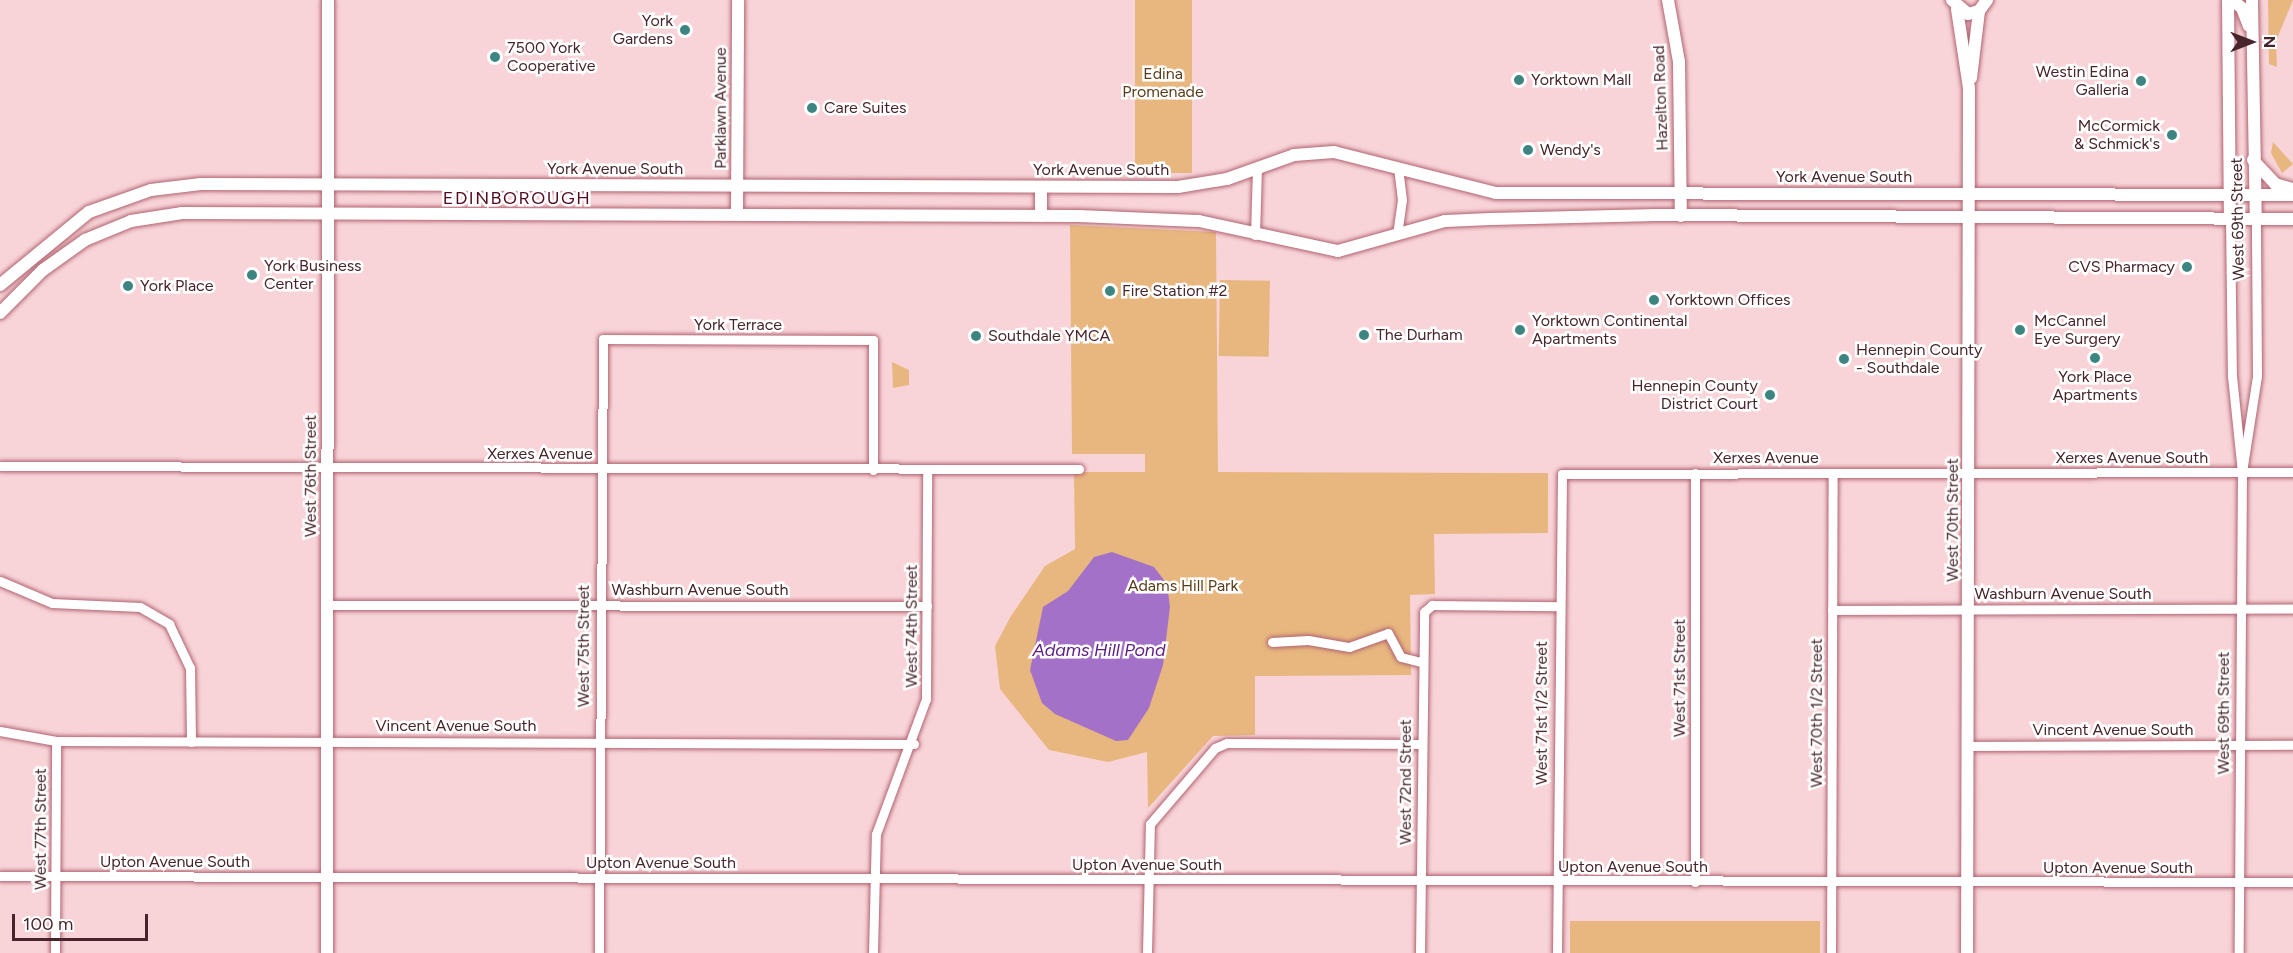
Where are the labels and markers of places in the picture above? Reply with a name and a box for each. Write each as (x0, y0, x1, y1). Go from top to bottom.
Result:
place label: York Gardens (613, 11, 673, 49)
marker: York Gardens (678, 23, 692, 37)
place label: 7500 York Cooperative (507, 38, 595, 76)
marker: 7500 York Cooperative (488, 50, 502, 64)
place label: Westin Edina Galleria (2036, 62, 2129, 100)
place label: Yorktown Mall (1531, 70, 1631, 90)
marker: Yorktown Mall (1512, 73, 1526, 87)
marker: Westin Edina Galleria (2134, 74, 2148, 88)
place label: Care Suites (824, 98, 906, 118)
marker: Care Suites (805, 101, 819, 115)
place label: McCormick & Schmick's (2074, 116, 2160, 154)
marker: McCormick & Schmick's (2165, 128, 2179, 142)
place label: Wendy's (1540, 140, 1601, 160)
marker: Wendy's (1521, 143, 1535, 157)
place label: York Business Center (264, 256, 362, 294)
place label: CVS Pharmacy (2068, 257, 2175, 277)
marker: CVS Pharmacy (2180, 260, 2194, 274)
marker: York Business Center (245, 268, 259, 282)
place label: York Place (140, 276, 213, 296)
marker: York Place (121, 279, 135, 293)
place label: Fire Station #2 (1122, 281, 1227, 301)
marker: Fire Station #2 (1103, 284, 1117, 298)
place label: Yorktown Offices (1666, 290, 1790, 310)
marker: Yorktown Offices (1647, 293, 1661, 307)
place label: Yorktown Continental Apartments (1532, 311, 1687, 349)
place label: McCannel Eye Surgery (2034, 311, 2121, 349)
marker: McCannel Eye Surgery (2011, 321, 2029, 339)
marker: Yorktown Continental Apartments (1513, 323, 1527, 337)
place label: The Durham (1376, 325, 1462, 345)
place label: Southdale YMCA (988, 326, 1110, 346)
marker: The Durham (1357, 328, 1371, 342)
marker: Southdale YMCA (969, 329, 983, 343)
place label: Hennepin County - Southdale (1856, 340, 1983, 378)
marker: York Place Apartments (2088, 351, 2102, 365)
marker: Hennepin County - Southdale (1837, 352, 1851, 366)
place label: York Place Apartments (2053, 367, 2137, 405)
place label: Hennepin County District Court (1631, 376, 1758, 414)
marker: Hennepin County District Court (1763, 388, 1777, 402)

